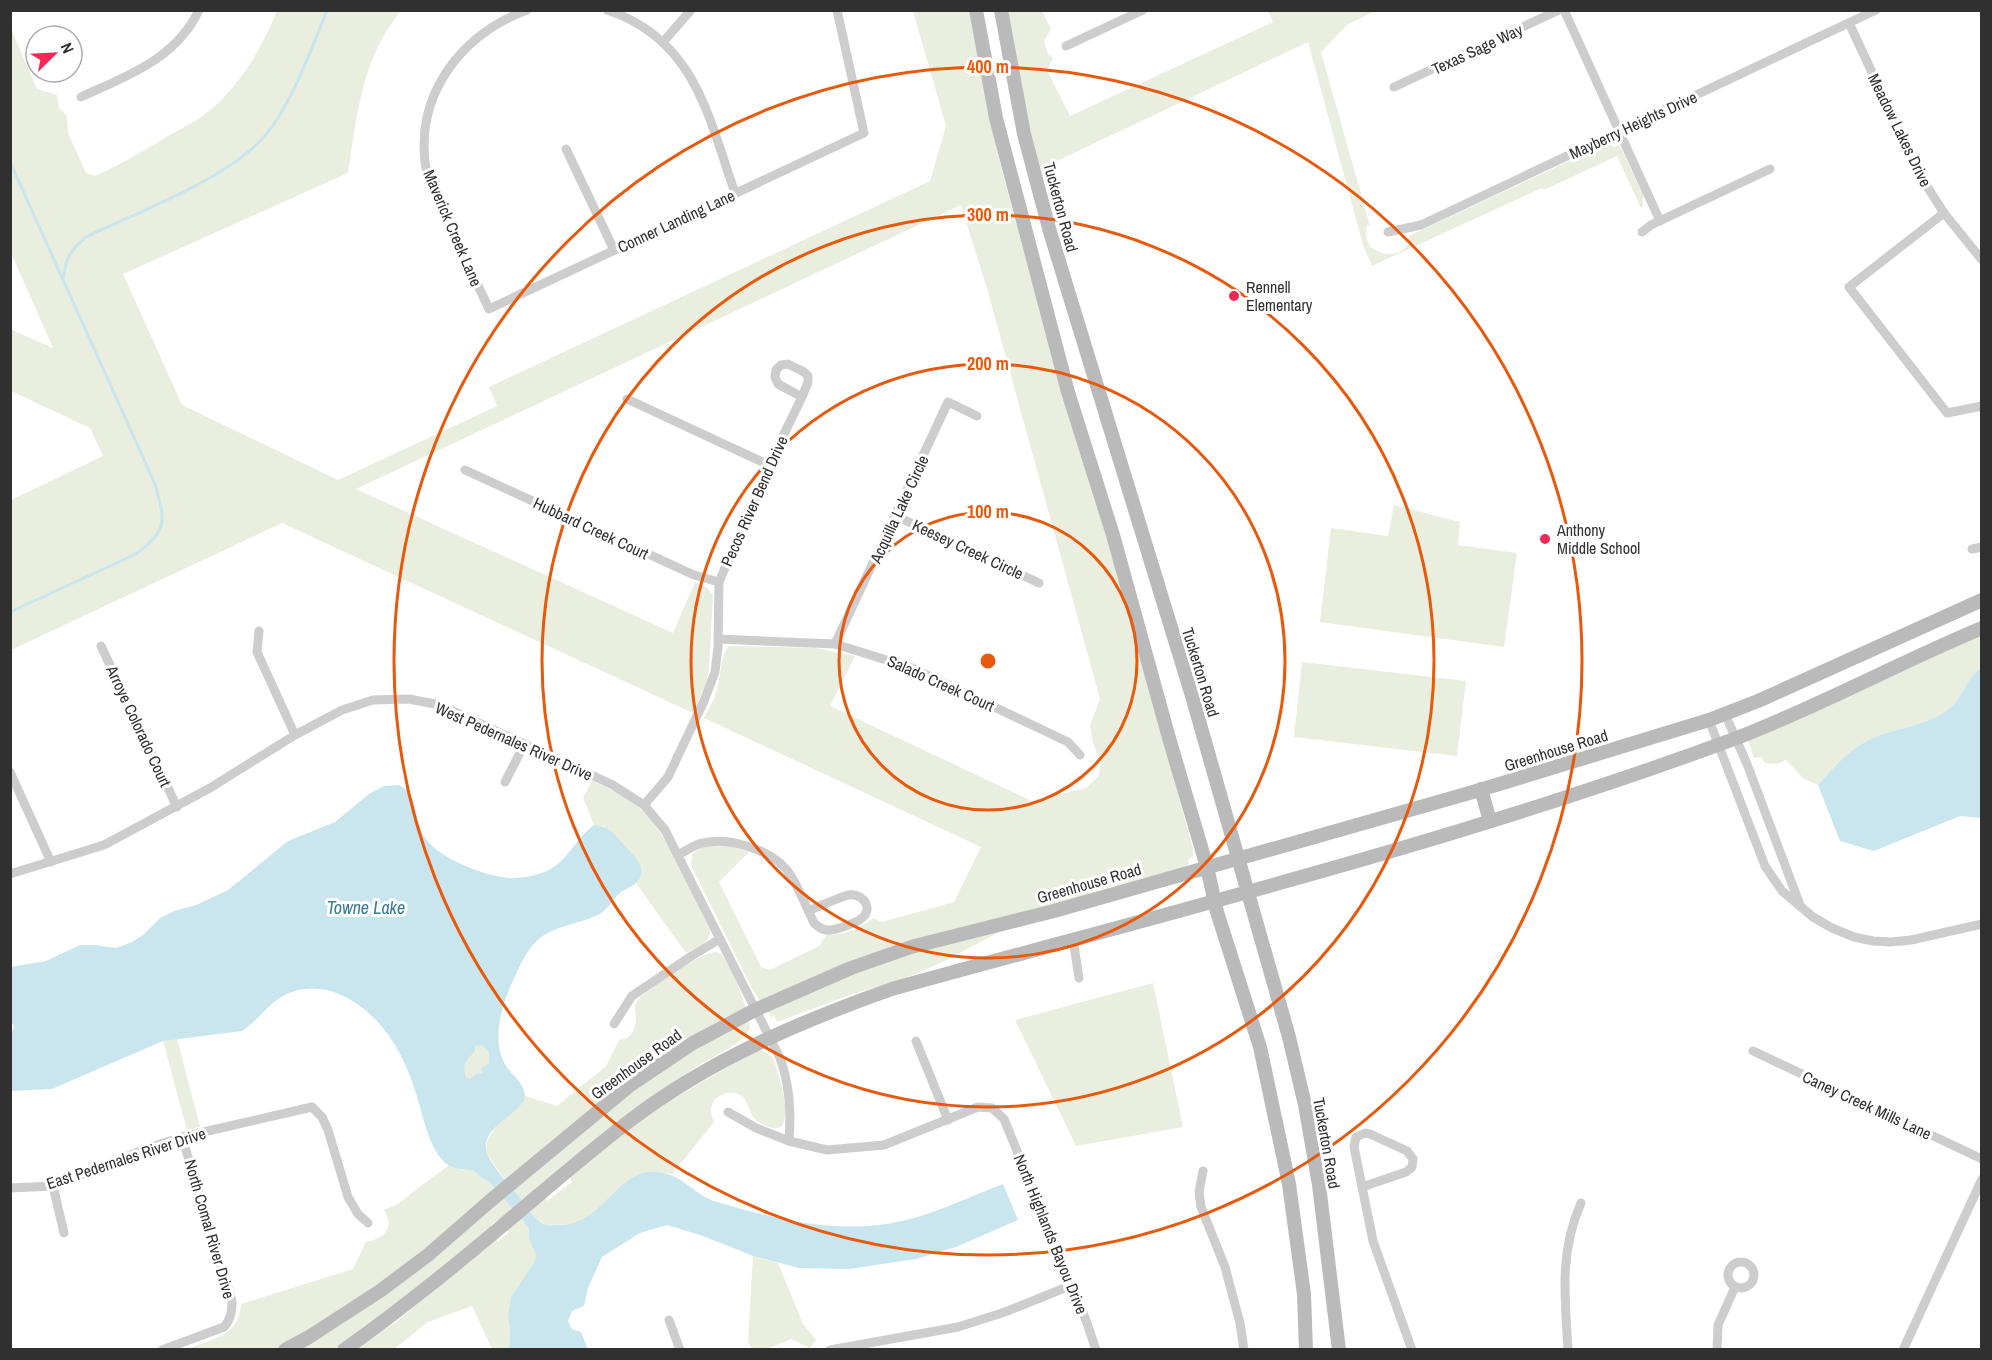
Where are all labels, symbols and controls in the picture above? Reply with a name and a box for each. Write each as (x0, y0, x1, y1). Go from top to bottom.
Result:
street label: Texas Sage Way (1428, 18, 1526, 80)
north arrow (24, 24, 84, 84)
text: N (56, 39, 80, 57)
text: 400 m (967, 54, 1009, 79)
street label: Meadow Lakes Drive (1863, 70, 1937, 190)
street label: Mayberry Heights Drive (1566, 86, 1700, 164)
street label: Tuckerton Road (1038, 160, 1084, 254)
street label: Maverick Creek Lane (419, 166, 487, 290)
street label: Conner Landing Lane (614, 184, 738, 258)
text: 300 m (967, 202, 1009, 227)
place label: Rennell Elementary (1246, 276, 1313, 316)
marker: Rennell Elementary (1227, 289, 1241, 303)
text: 200 m (967, 351, 1009, 376)
street label: Pecos River Bend Drive (715, 432, 793, 570)
street label: Acquilla Lake Circle (864, 451, 934, 567)
street label: Hubbard Creek Court (530, 492, 652, 564)
text: 100 m (967, 499, 1009, 524)
street label: Keesey Creek Circle (909, 514, 1027, 584)
place label: Anthony Middle School (1556, 519, 1640, 559)
marker: Anthony Middle School (1538, 532, 1552, 546)
street label: Tuckerton Road (1177, 625, 1225, 719)
street label: Salado Creek Court (884, 650, 998, 717)
centre of rings (978, 651, 998, 671)
street label: Arroye Colorado Court (101, 661, 177, 790)
street label: West Pedernales River Drive (432, 696, 596, 786)
street label: Greenhouse Road (1502, 724, 1610, 776)
street label: Greenhouse Road (1034, 858, 1144, 908)
water label: Towne Lake (327, 895, 405, 920)
street label: Greenhouse Road (586, 1024, 686, 1104)
street label: Caney Creek Mills Lane (1799, 1065, 1935, 1145)
street label: Tuckerton Road (1308, 1096, 1346, 1190)
street label: East Pedernales River Drive (44, 1122, 208, 1194)
street label: North Highlands Bayou Drive (1009, 1151, 1093, 1317)
street label: North Comal River Drive (180, 1157, 240, 1301)

